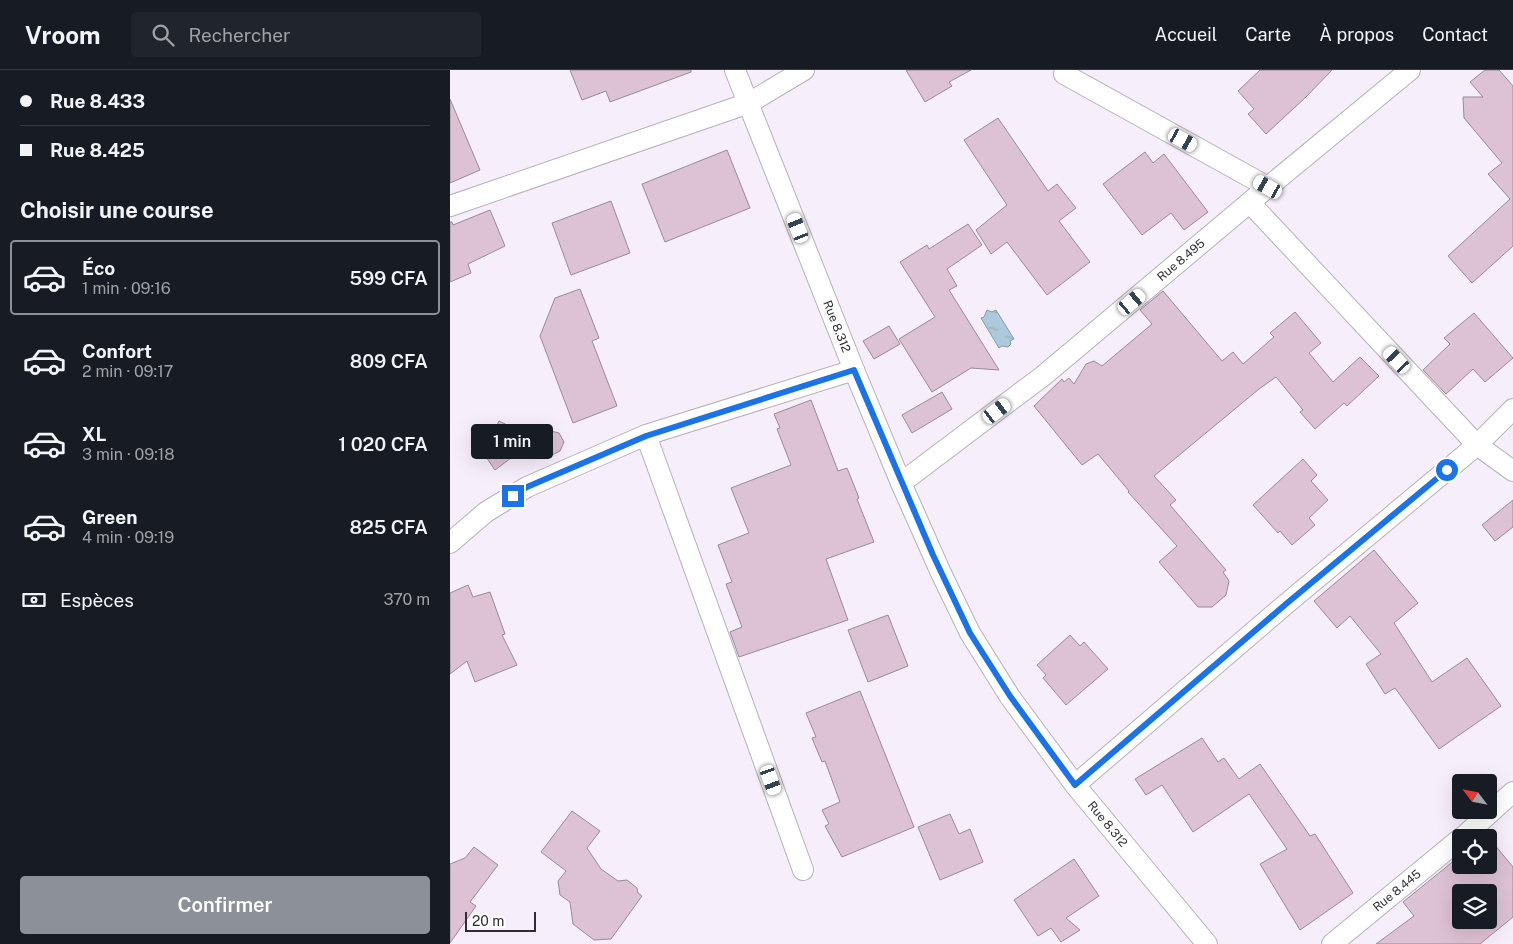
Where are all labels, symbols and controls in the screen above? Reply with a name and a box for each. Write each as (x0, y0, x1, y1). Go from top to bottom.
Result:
search box (131, 12, 481, 57)
text: Vroom (25, 21, 101, 49)
icon: search (149, 21, 177, 49)
text: Rechercher (189, 24, 290, 46)
text: Accueil (1155, 24, 1217, 45)
text: Carte (1245, 24, 1291, 45)
text: À propos (1319, 24, 1394, 45)
text: Contact (1422, 24, 1488, 45)
text: Rue 8.433 (50, 90, 145, 112)
car (1166, 126, 1199, 154)
text: Rue 8.425 (50, 139, 145, 161)
car (1251, 173, 1284, 201)
text: Choisir une course (20, 197, 214, 223)
car (785, 211, 810, 245)
street label: Rue 8.495 (1154, 236, 1208, 284)
icon: car (22, 255, 67, 300)
text: Éco (82, 257, 115, 279)
text: 599 CFA (349, 267, 428, 289)
text: 1 min · 09:16 (82, 279, 171, 298)
car (1115, 287, 1148, 317)
street label: Rue 8.312 (820, 299, 853, 355)
icon: car (22, 338, 67, 383)
text: Confort (82, 340, 152, 362)
car (1381, 344, 1412, 376)
text: 809 CFA (350, 350, 428, 372)
text: 2 min · 09:17 (82, 362, 173, 381)
car (980, 396, 1013, 426)
icon: car (22, 421, 67, 466)
text: XL (82, 423, 107, 445)
callout: 1 min (472, 424, 554, 458)
text: 1 min (493, 432, 531, 451)
text: 1 020 CFA (338, 433, 428, 455)
text: 3 min · 09:18 (82, 445, 175, 464)
route start (1436, 459, 1458, 481)
route end (502, 485, 524, 507)
icon: car (22, 504, 67, 549)
text: Green (82, 506, 137, 528)
text: 825 CFA (349, 516, 428, 538)
text: 4 min · 09:19 (82, 528, 174, 547)
icon: cash (20, 586, 48, 614)
text: Espèces (60, 589, 134, 611)
text: 370 m (383, 590, 430, 609)
car (758, 763, 783, 797)
north arrow (1452, 774, 1498, 819)
map controls (1452, 774, 1497, 929)
street label: Rue 8.312 (1085, 799, 1130, 850)
button: locate (1452, 829, 1497, 874)
street label: Rue 8.445 (1370, 867, 1424, 914)
button: Confirmer (20, 876, 430, 934)
button: layers (1452, 884, 1497, 929)
scale bar (465, 909, 536, 932)
text: 20 m (472, 913, 504, 929)

